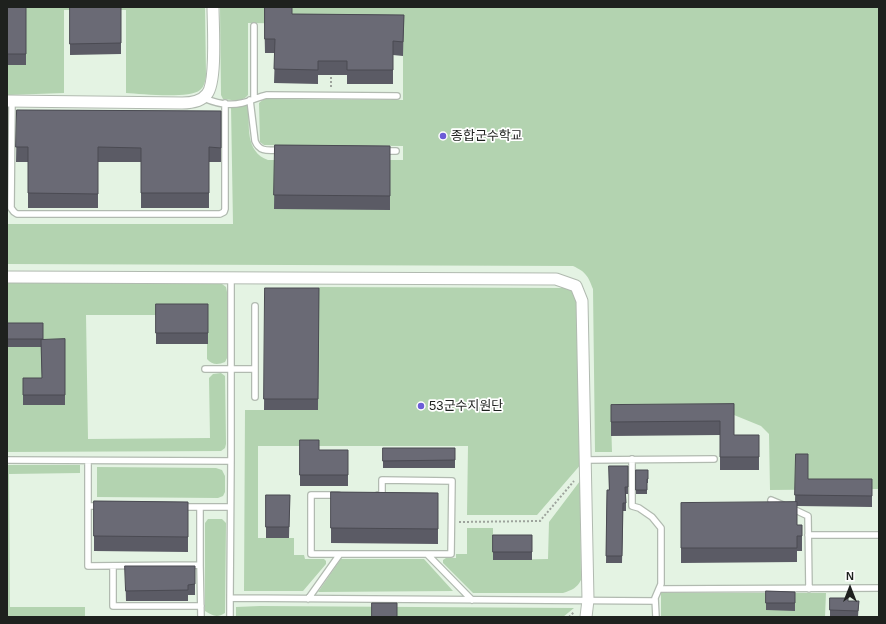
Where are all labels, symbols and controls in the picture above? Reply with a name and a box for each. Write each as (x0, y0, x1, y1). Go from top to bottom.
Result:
place label: 종합군수학교 (451, 128, 523, 144)
marker: 종합군수학교 (438, 131, 448, 141)
place label: 53군수지원단 (429, 398, 503, 414)
marker: 53군수지원단 (416, 401, 426, 411)
north arrow (830, 568, 870, 608)
text: N (846, 570, 854, 582)

